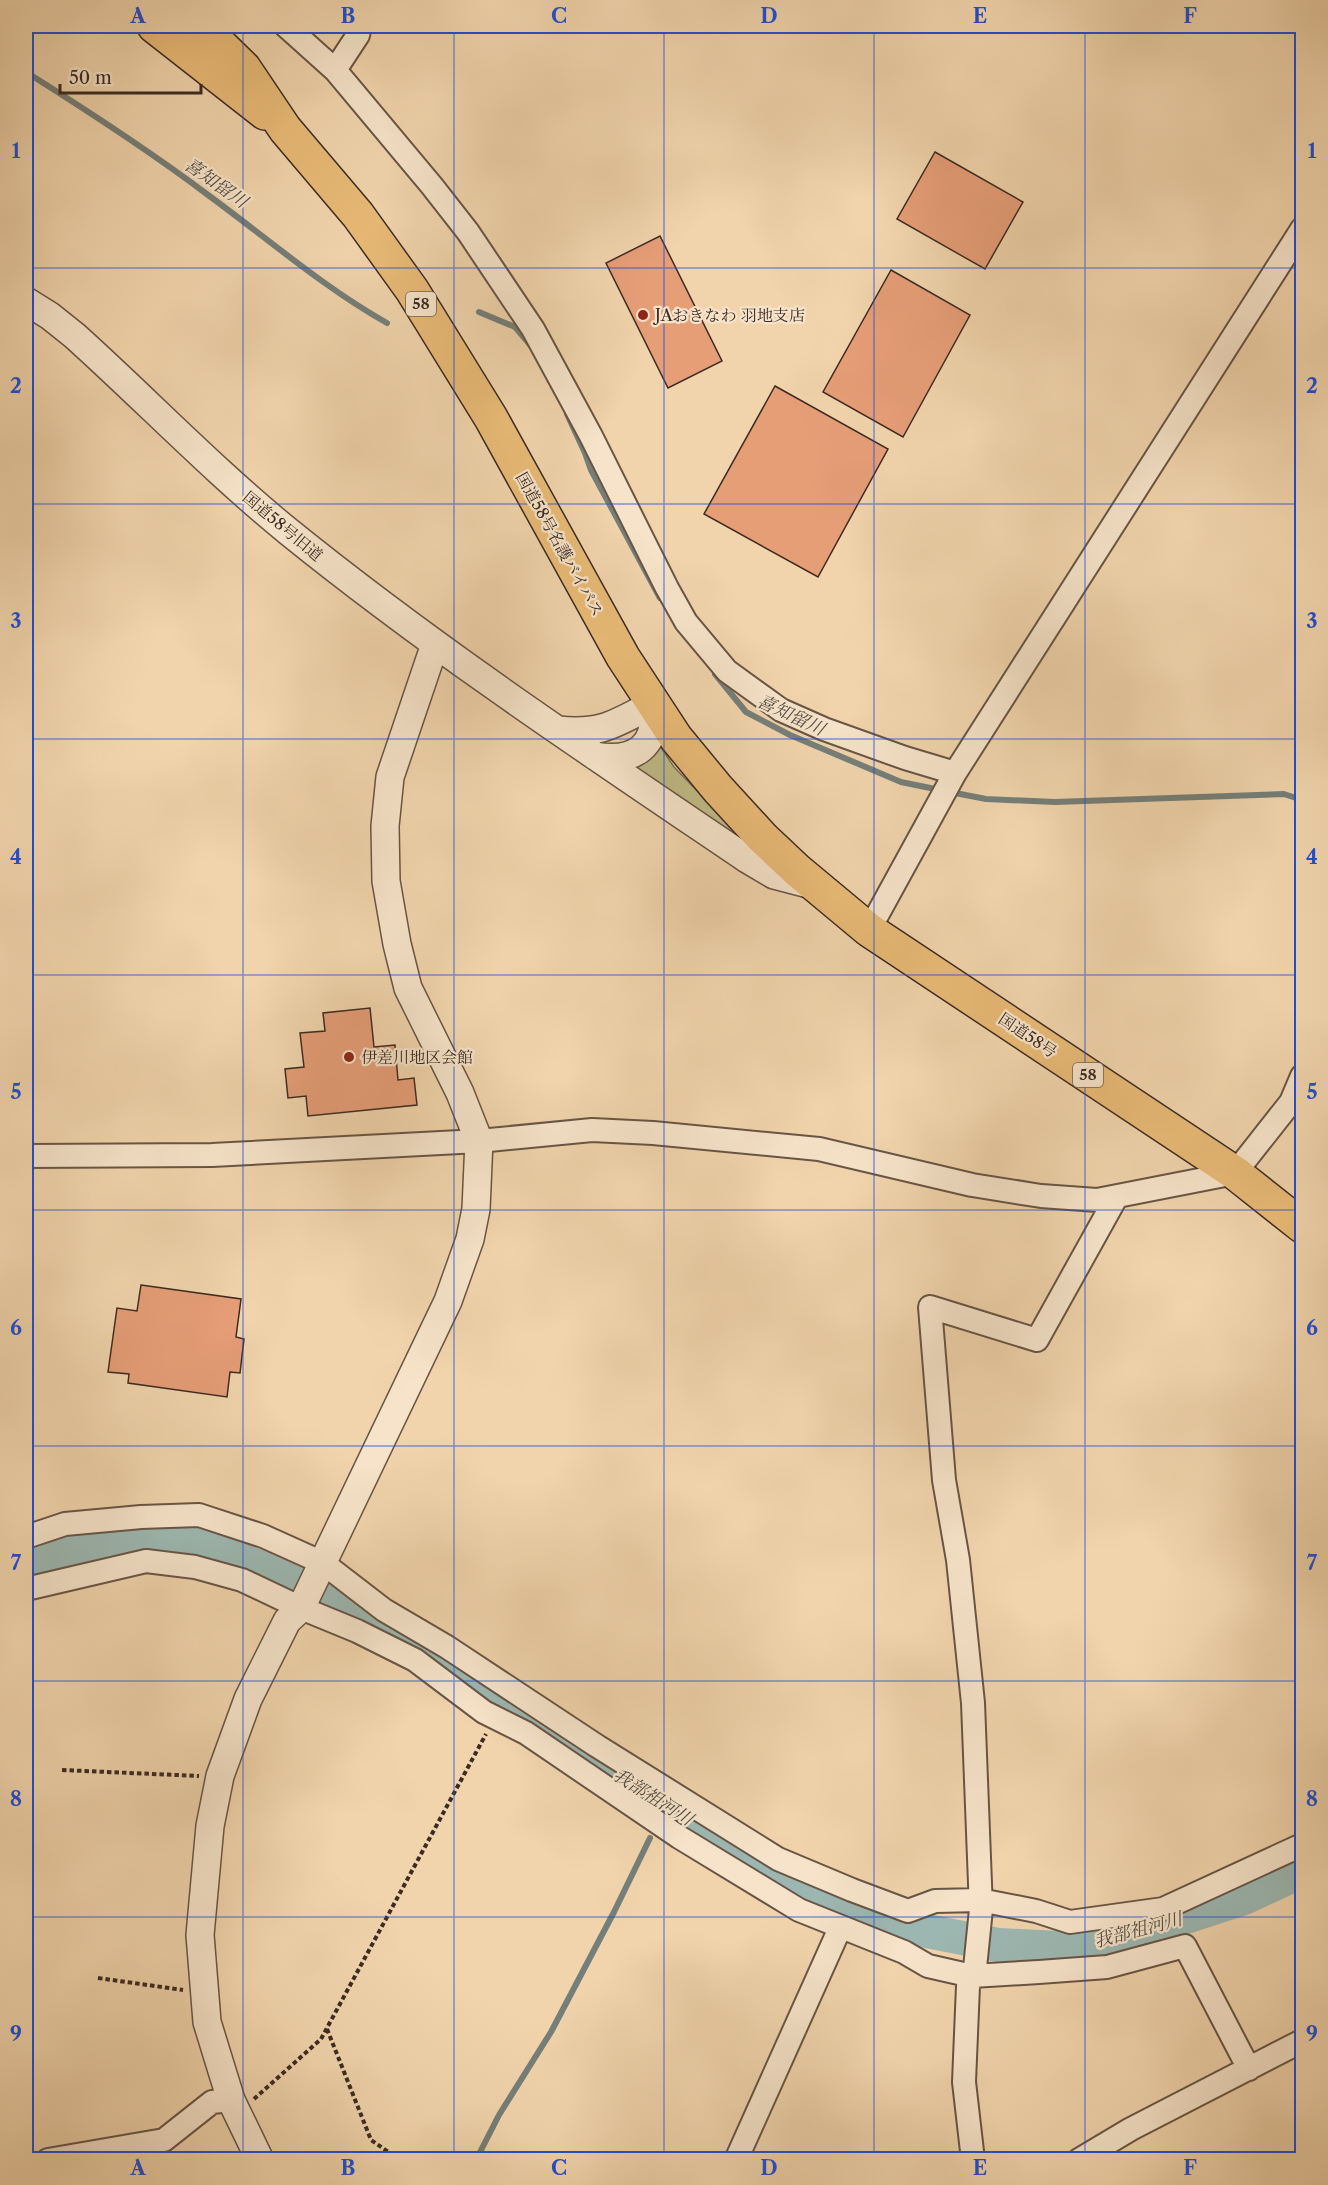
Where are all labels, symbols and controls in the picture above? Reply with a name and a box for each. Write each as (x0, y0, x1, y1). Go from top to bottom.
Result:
text: A (129, 4, 146, 28)
text: B (341, 4, 356, 28)
text: C (551, 4, 567, 28)
text: D (760, 4, 778, 28)
text: E (973, 4, 987, 28)
text: F (1183, 4, 1197, 28)
scale bar (60, 57, 201, 95)
text: 50 m (69, 67, 112, 89)
text: 1 (12, 139, 21, 163)
text: 1 (1308, 139, 1317, 163)
water label: 喜知留川 (180, 153, 253, 214)
road number: 58 (406, 292, 436, 316)
place label: JAおきなわ 羽地支店 (652, 305, 805, 325)
marker: JAおきなわ 羽地支店 (636, 308, 650, 322)
text: 2 (10, 374, 22, 398)
text: 2 (1306, 374, 1318, 398)
street label: 国道58号名護バイパス (512, 468, 608, 620)
street label: 国道58号旧道 (239, 487, 327, 565)
text: 3 (10, 609, 22, 633)
text: 3 (1306, 609, 1318, 633)
water label: 喜知留川 (754, 690, 830, 741)
text: 4 (10, 845, 22, 869)
text: 4 (1306, 845, 1318, 869)
street label: 国道58号 (995, 1008, 1061, 1062)
place label: 伊差川地区会館 (361, 1047, 473, 1067)
marker: 伊差川地区会館 (342, 1050, 356, 1064)
road number: 58 (1073, 1063, 1103, 1087)
text: 5 (10, 1080, 22, 1104)
text: 5 (1306, 1080, 1318, 1104)
text: 6 (10, 1316, 22, 1340)
text: 6 (1306, 1316, 1318, 1340)
text: 7 (11, 1551, 22, 1575)
text: 7 (1307, 1551, 1318, 1575)
water label: 我部祖河川 (609, 1764, 699, 1831)
text: 8 (10, 1787, 22, 1811)
text: 8 (1306, 1787, 1318, 1811)
water label: 我部祖河川 (1092, 1907, 1186, 1952)
text: 9 (10, 2022, 22, 2046)
text: 9 (1306, 2022, 1318, 2046)
text: A (129, 2156, 146, 2180)
text: B (341, 2156, 356, 2180)
text: C (551, 2156, 567, 2180)
text: D (760, 2156, 778, 2180)
text: E (973, 2156, 987, 2180)
text: F (1183, 2156, 1197, 2180)

